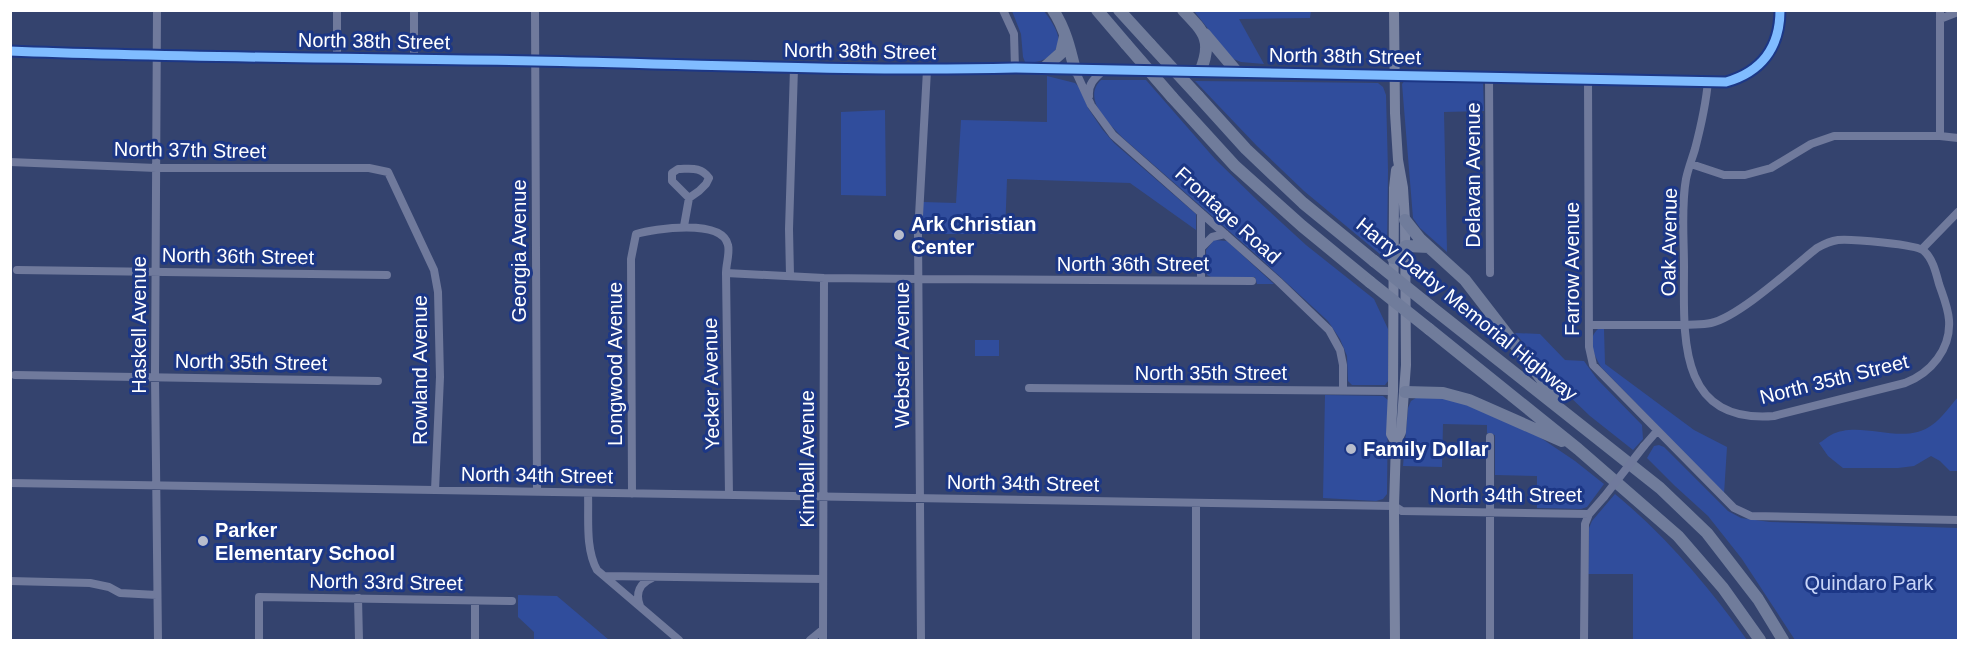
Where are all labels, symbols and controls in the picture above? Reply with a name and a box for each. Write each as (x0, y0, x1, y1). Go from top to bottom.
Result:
street label: North 38th Street (298, 29, 451, 53)
street label: North 38th Street (784, 39, 937, 63)
street label: North 38th Street (1269, 44, 1422, 68)
street label: Delavan Avenue (1462, 102, 1484, 248)
street label: North 37th Street (114, 138, 267, 162)
street label: Frontage Road (1171, 162, 1285, 268)
street label: Georgia Avenue (508, 179, 530, 323)
street label: Oak Avenue (1657, 188, 1681, 296)
street label: Farrow Avenue (1561, 202, 1583, 336)
place label: Ark Christian Center (911, 213, 1037, 258)
street label: Harry Darby Memorial Highway (1352, 213, 1582, 405)
marker: Ark Christian Center (892, 228, 906, 242)
street label: North 36th Street (162, 244, 315, 268)
street label: North 36th Street (1057, 253, 1210, 275)
street label: Haskell Avenue (128, 256, 150, 394)
street label: Longwood Avenue (604, 282, 626, 446)
street label: Webster Avenue (891, 282, 913, 428)
street label: Rowland Avenue (409, 295, 431, 445)
street label: Yecker Avenue (699, 318, 723, 450)
street label: North 35th Street (175, 350, 328, 374)
street label: North 35th Street (1757, 350, 1911, 408)
street label: North 35th Street (1135, 362, 1288, 384)
street label: Kimball Avenue (796, 390, 818, 528)
place label: Family Dollar (1363, 438, 1489, 460)
marker: Family Dollar (1344, 442, 1358, 456)
street label: North 34th Street (461, 463, 614, 487)
street label: North 34th Street (947, 471, 1100, 495)
street label: North 34th Street (1430, 484, 1583, 506)
place label: Parker Elementary School (215, 519, 395, 564)
marker: Parker Elementary School (196, 534, 210, 548)
street label: North 33rd Street (309, 570, 463, 594)
park label: Quindaro Park (1805, 572, 1934, 594)

